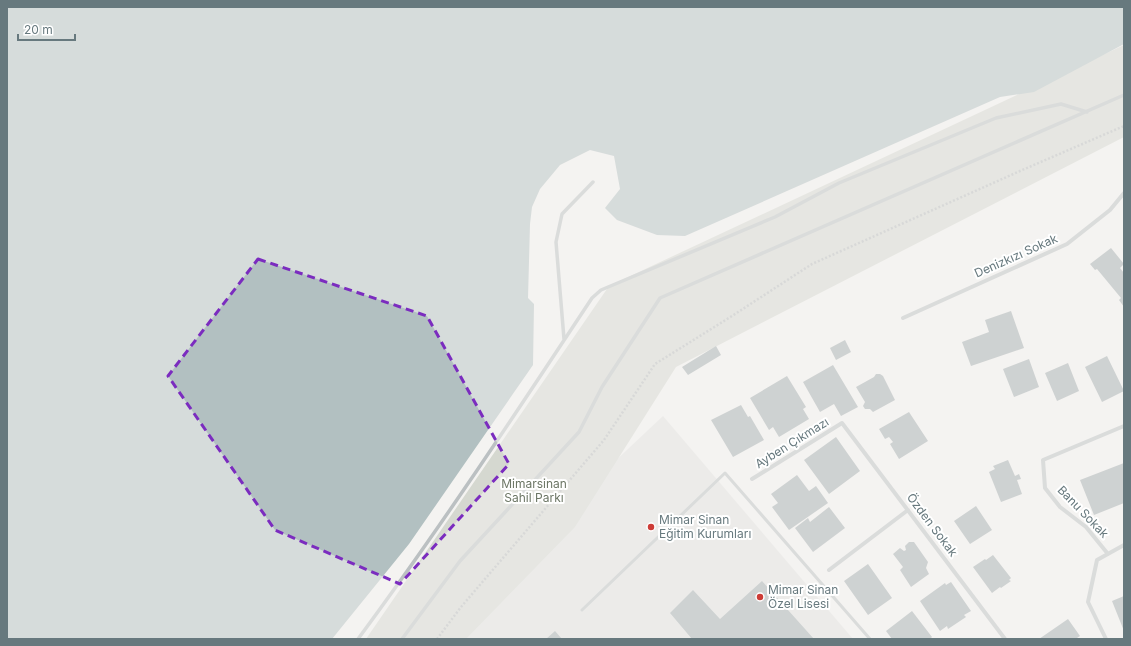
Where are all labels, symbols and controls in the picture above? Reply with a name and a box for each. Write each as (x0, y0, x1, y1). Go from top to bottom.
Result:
scale bar (18, 16, 75, 42)
text: 20 m (24, 22, 53, 37)
street label: Denizkızı Sokak (972, 230, 1060, 281)
street label: Ayben Çıkmazı (752, 414, 831, 471)
park label: Mimarsinan Sahil Parkı (501, 476, 567, 505)
street label: Banu Sokak (1055, 482, 1112, 541)
street label: Özden Sokak (904, 490, 961, 560)
place label: Mimar Sinan Eğitim Kurumları (659, 512, 751, 541)
marker: Mimar Sinan Eğitim Kurumları (646, 522, 656, 532)
place label: Mimar Sinan Özel Lisesi (768, 582, 838, 611)
marker: Mimar Sinan Özel Lisesi (755, 592, 765, 602)

